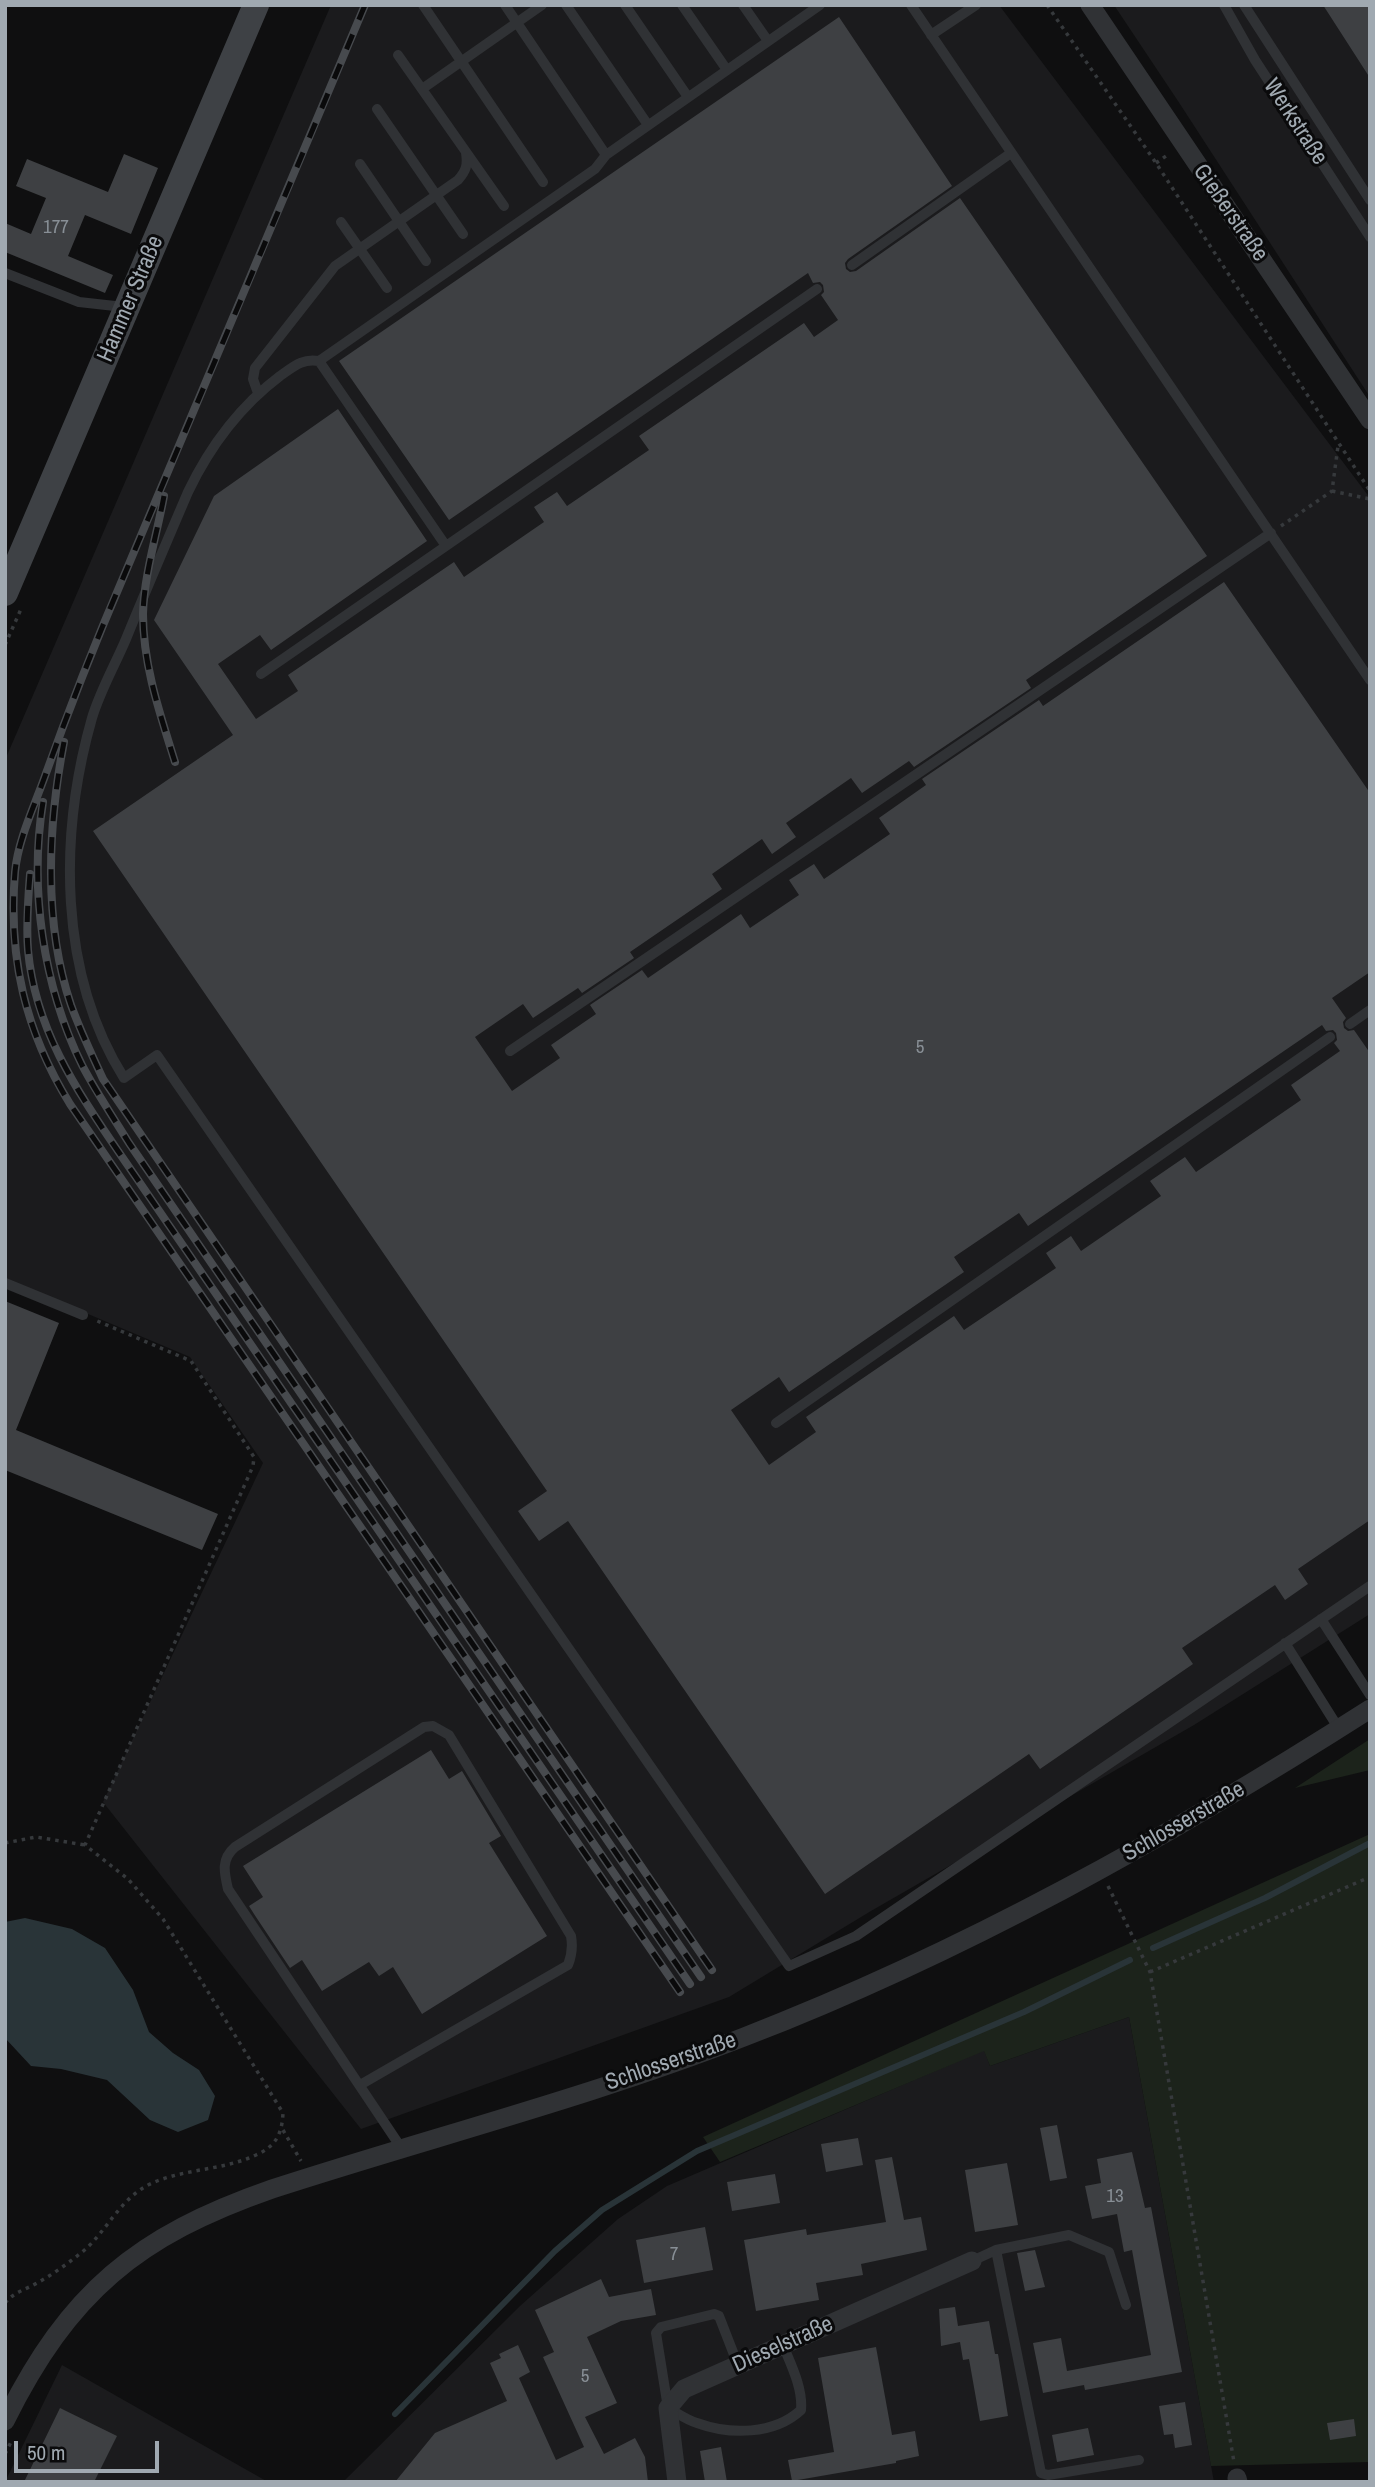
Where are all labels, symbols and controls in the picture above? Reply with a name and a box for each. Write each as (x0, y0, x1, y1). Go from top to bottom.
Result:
street label: Werkstraße (1257, 74, 1333, 170)
street label: Gießerstraße (1187, 159, 1273, 267)
house number: 177 (43, 217, 69, 239)
street label: Hammer Straße (92, 232, 170, 366)
house number: 5 (916, 1037, 924, 1059)
street label: Schlosserstraße (1118, 1776, 1250, 1868)
street label: Schlosserstraße (602, 2027, 740, 2097)
house number: 13 (1106, 2186, 1124, 2208)
house number: 7 (670, 2244, 678, 2266)
street label: Dieselstraße (729, 2311, 837, 2379)
house number: 5 (581, 2366, 589, 2388)
scale bar (18, 2428, 163, 2472)
text: 50 m (27, 2438, 65, 2467)

